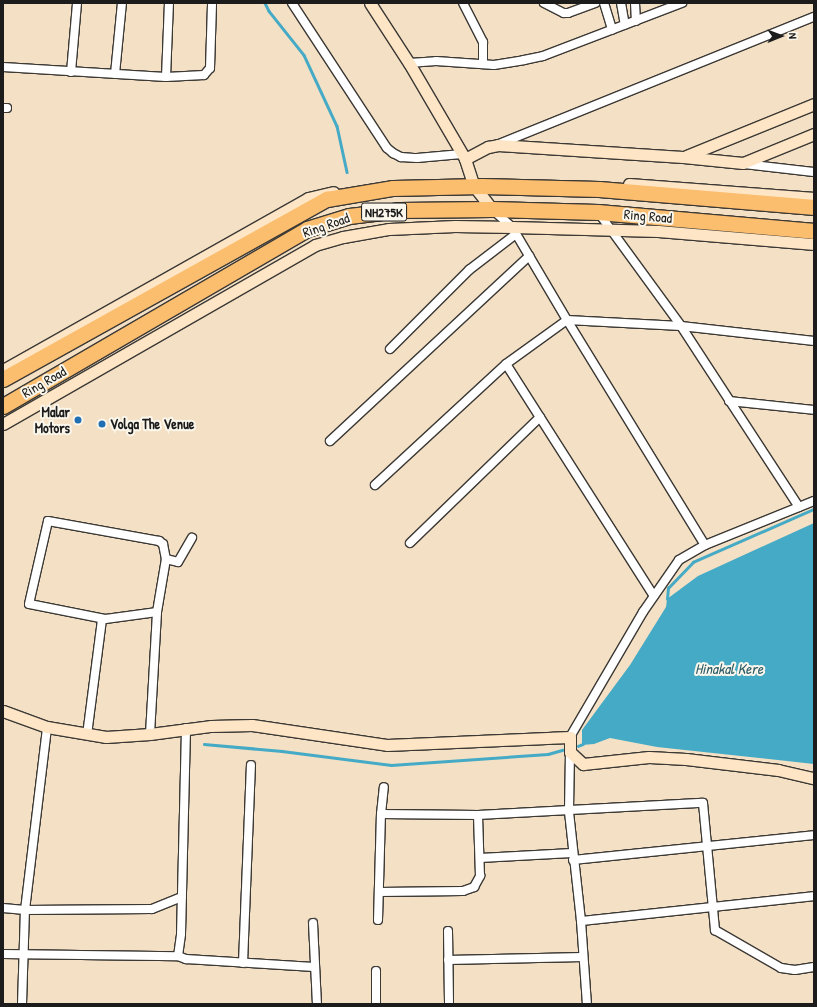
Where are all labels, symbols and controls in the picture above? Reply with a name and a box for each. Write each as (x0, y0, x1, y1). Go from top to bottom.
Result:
north arrow (761, 16, 801, 56)
text: N (786, 33, 800, 39)
road number: NH275K (361, 201, 407, 223)
street label: Ring Road (623, 206, 673, 226)
street label: Ring Road (300, 209, 352, 241)
street label: Ring Road (19, 363, 69, 401)
place label: Malar Motors (35, 404, 70, 436)
marker: Malar Motors (73, 415, 83, 425)
place label: Volga The Venue (110, 416, 194, 432)
marker: Volga The Venue (97, 419, 107, 429)
water label: Hinakal Kere (695, 660, 763, 678)

